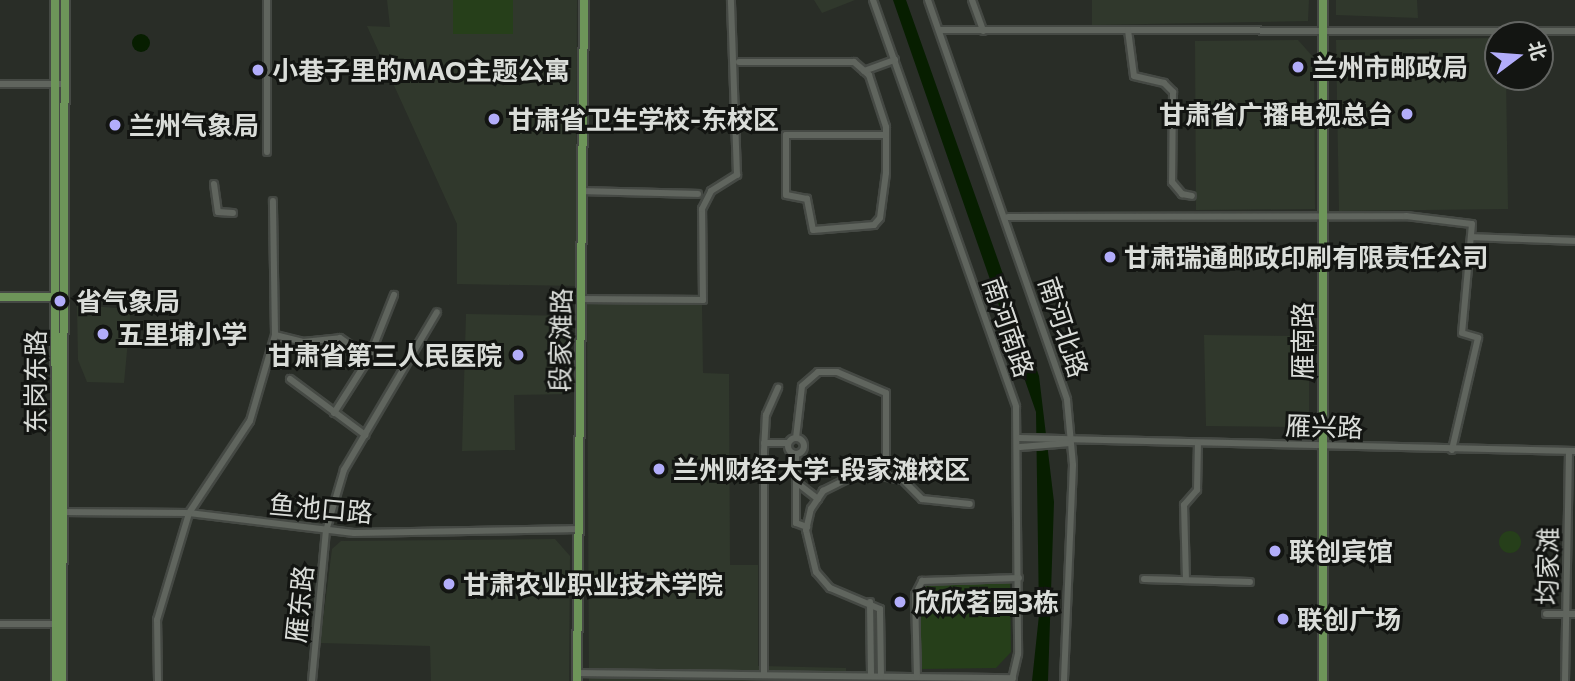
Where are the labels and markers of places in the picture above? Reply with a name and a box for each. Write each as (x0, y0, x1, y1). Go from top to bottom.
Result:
place label: 兰州市邮政局 (1312, 51, 1468, 83)
place label: 小巷子里的MAO主题公寓 (272, 54, 570, 86)
marker: 兰州市邮政局 (1290, 59, 1306, 75)
marker: 小巷子里的MAO主题公寓 (250, 62, 266, 78)
place label: 甘肃省广播电视总台 (1159, 98, 1393, 130)
place label: 甘肃省卫生学校-东校区 (508, 103, 779, 135)
marker: 甘肃省广播电视总台 (1399, 106, 1415, 122)
place label: 兰州气象局 (129, 109, 259, 141)
marker: 甘肃省卫生学校-东校区 (486, 111, 502, 127)
marker: 兰州气象局 (107, 117, 123, 133)
place label: 甘肃瑞通邮政印刷有限责任公司 (1124, 241, 1488, 273)
marker: 甘肃瑞通邮政印刷有限责任公司 (1102, 249, 1118, 265)
place label: 省气象局 (76, 285, 180, 317)
marker: 省气象局 (50, 291, 70, 311)
place label: 五里埔小学 (117, 318, 247, 350)
marker: 五里埔小学 (95, 326, 111, 342)
place label: 甘肃省第三人民医院 (268, 339, 502, 371)
marker: 甘肃省第三人民医院 (508, 345, 528, 365)
place label: 兰州财经大学-段家滩校区 (673, 453, 970, 485)
marker: 兰州财经大学-段家滩校区 (651, 461, 667, 477)
place label: 联创宾馆 (1289, 535, 1393, 567)
marker: 联创宾馆 (1267, 543, 1283, 559)
place label: 甘肃农业职业技术学院 (463, 568, 723, 600)
marker: 甘肃农业职业技术学院 (441, 576, 457, 592)
place label: 欣欣茗园3栋 (914, 586, 1059, 618)
marker: 欣欣茗园3栋 (892, 594, 908, 610)
place label: 联创广场 (1297, 603, 1401, 635)
marker: 联创广场 (1275, 611, 1291, 627)

